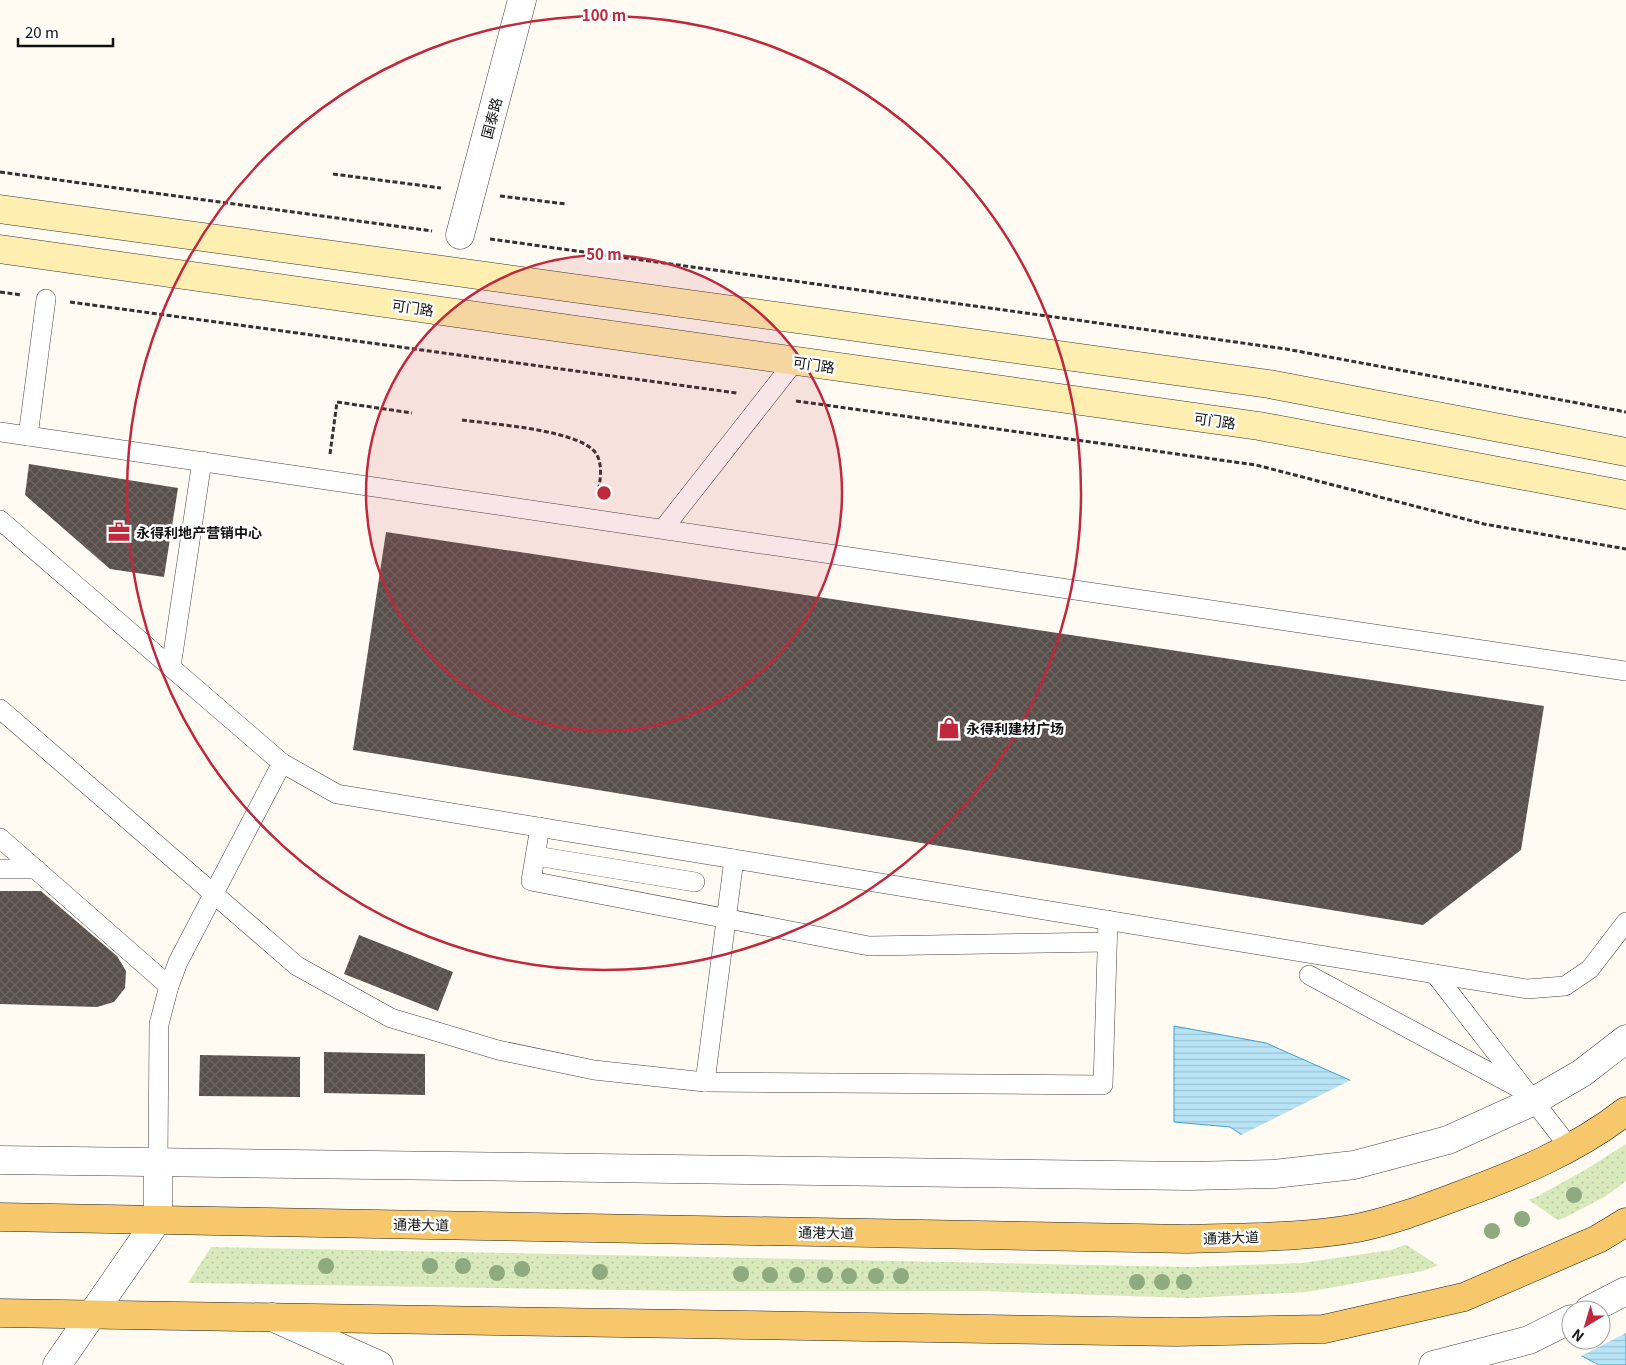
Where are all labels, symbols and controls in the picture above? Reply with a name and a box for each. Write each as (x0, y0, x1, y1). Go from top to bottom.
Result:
text: 100 m (582, 4, 626, 25)
scale bar (18, 15, 112, 47)
text: 20 m (25, 21, 59, 42)
street label: 国泰路 (476, 95, 506, 141)
text: 50 m (586, 243, 622, 264)
street label: 可门路 (391, 294, 435, 320)
street label: 可门路 (792, 351, 836, 377)
street label: 可门路 (1193, 407, 1237, 433)
centre of rings (595, 484, 613, 502)
office icon: 永得利地产营销中心 (106, 519, 132, 545)
place label: 永得利地产营销中心 (136, 522, 262, 542)
shop icon: 永得利建材广场 (936, 715, 962, 741)
place label: 永得利建材广场 (966, 718, 1064, 738)
street label: 通港大道 (393, 1214, 449, 1234)
street label: 通港大道 (798, 1222, 854, 1242)
street label: 通港大道 (1203, 1226, 1259, 1248)
north arrow (1561, 1300, 1611, 1350)
text: N (1567, 1325, 1588, 1347)

